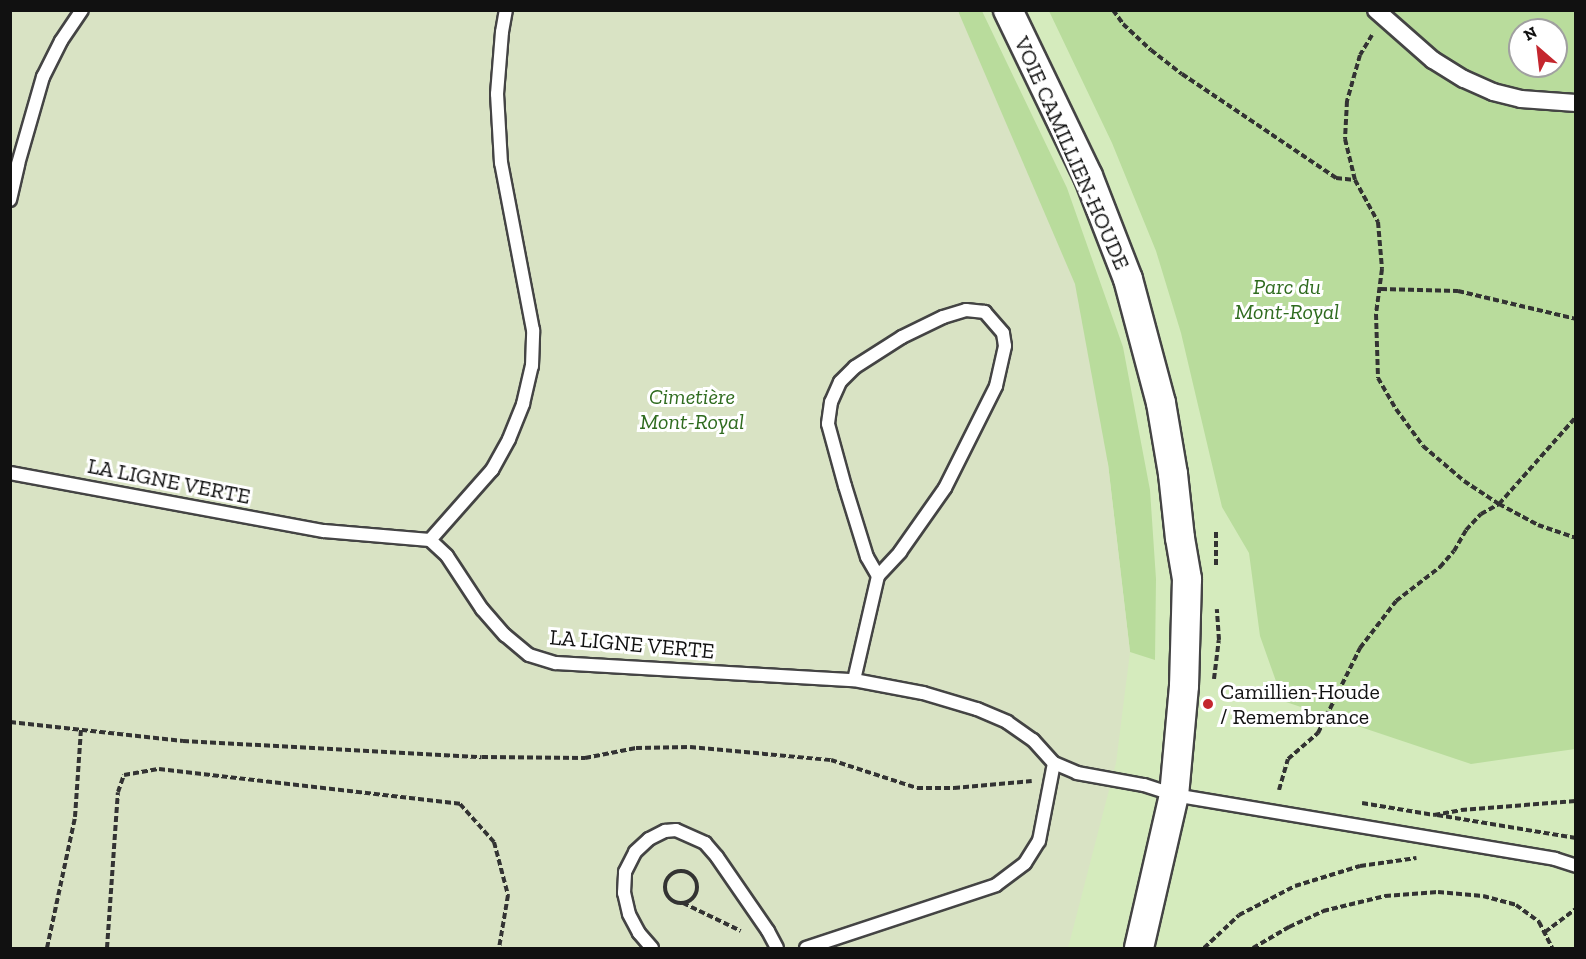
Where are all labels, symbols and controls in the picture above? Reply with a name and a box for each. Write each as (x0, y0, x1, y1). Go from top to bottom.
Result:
north arrow (1508, 18, 1568, 78)
text: N (1520, 22, 1540, 45)
street label: VOIE CAMILLIEN-HOUDE (1009, 32, 1135, 274)
park label: Parc du Mont-Royal (1235, 273, 1339, 324)
park label: Cimetière Mont-Royal (640, 383, 744, 434)
street label: LA LIGNE VERTE (85, 452, 253, 510)
street label: LA LIGNE VERTE (548, 624, 716, 664)
place label: Camillien-Houde / Remembrance (1220, 678, 1380, 730)
marker: Camillien-Houde / Remembrance (1201, 697, 1215, 711)

